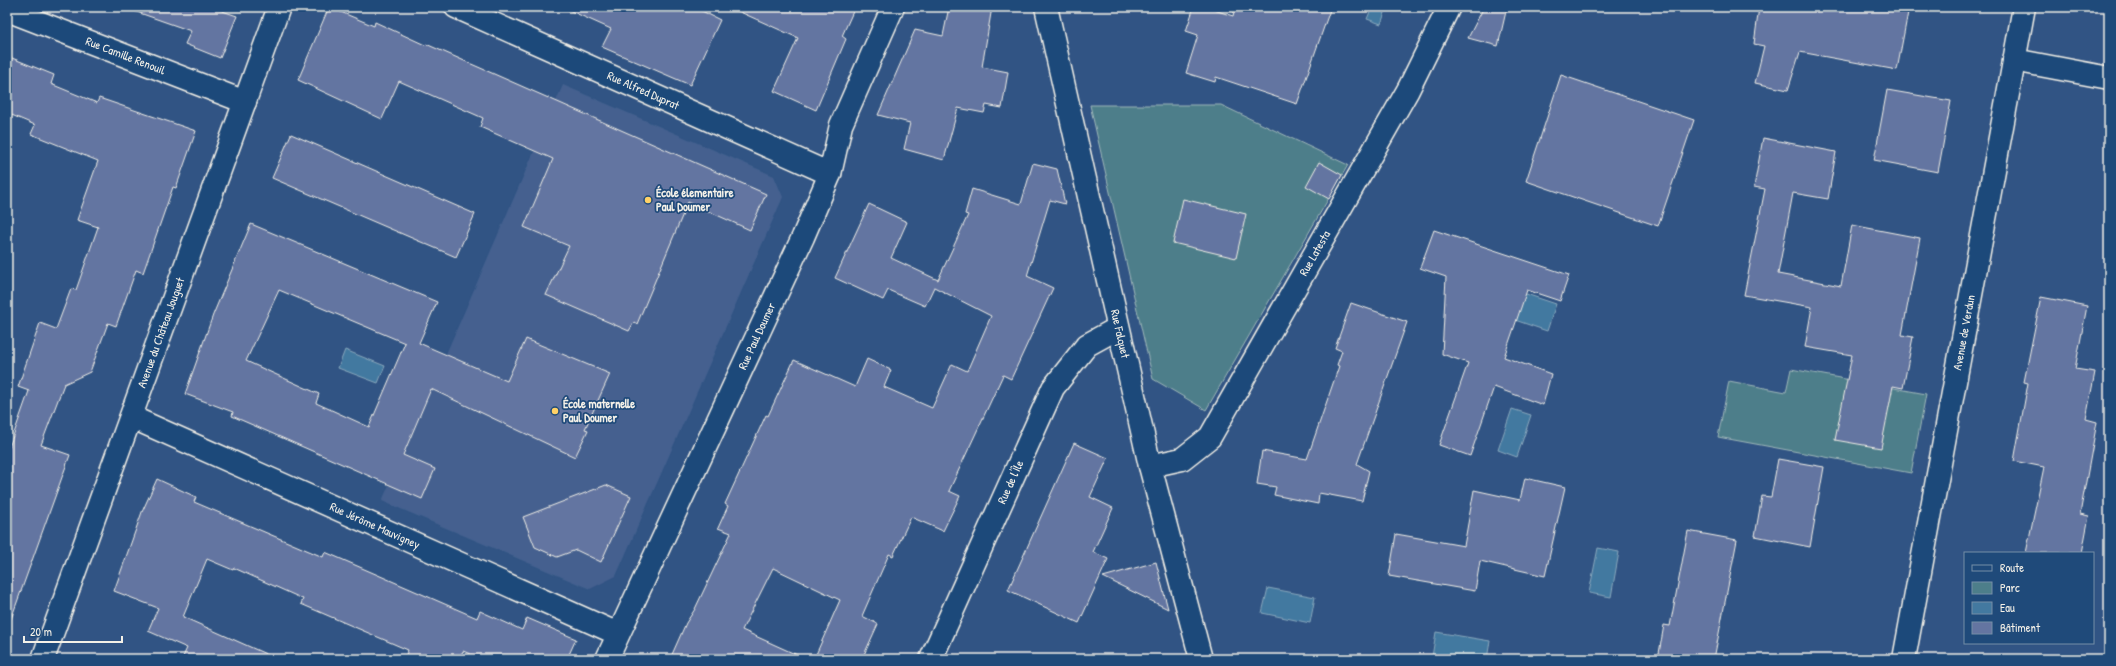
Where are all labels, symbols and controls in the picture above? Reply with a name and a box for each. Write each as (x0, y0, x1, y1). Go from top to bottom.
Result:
street label: Rue Camille Renouil (83, 32, 169, 79)
street label: Rue Alfred Duprat (605, 67, 683, 114)
place label: École élementaire Paul Doumer (656, 184, 734, 215)
marker: École élementaire Paul Doumer (643, 195, 653, 205)
street label: Rue Latesta (1295, 227, 1334, 279)
street label: Avenue du Château Jouguet (133, 274, 189, 390)
street label: Avenue de Verdun (1948, 293, 1979, 372)
street label: Rue Paul Doumer (734, 299, 780, 372)
street label: Rue Falquet (1107, 308, 1134, 360)
place label: École maternelle Paul Doumer (563, 395, 635, 426)
marker: École maternelle Paul Doumer (550, 406, 560, 416)
street label: Rue de l'Île (993, 457, 1027, 506)
street label: Rue Jérôme Mauvigney (327, 498, 423, 553)
legend (1964, 552, 2094, 644)
text: Route (2000, 559, 2024, 576)
text: Parc (2000, 579, 2020, 596)
text: Eau (2000, 599, 2015, 616)
scale bar (24, 618, 122, 644)
text: Bâtiment (2000, 619, 2041, 636)
text: 20 m (30, 623, 52, 640)

